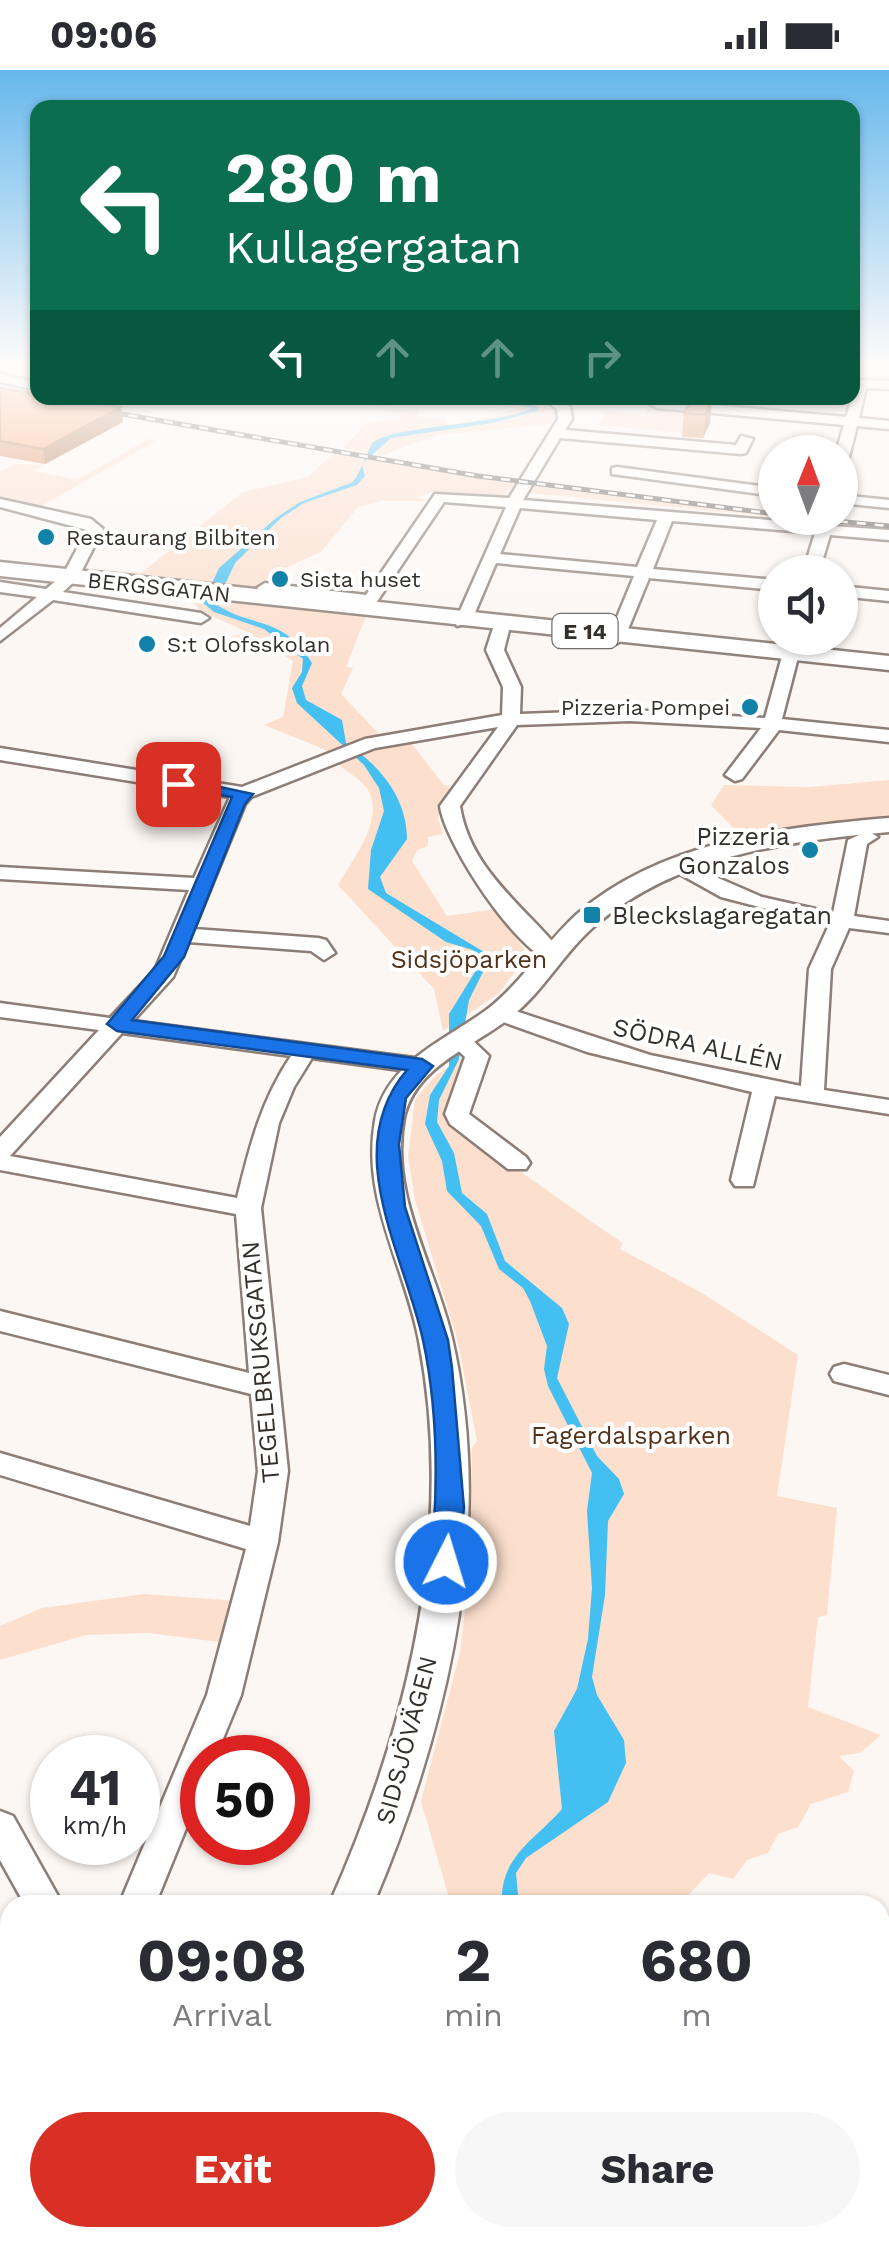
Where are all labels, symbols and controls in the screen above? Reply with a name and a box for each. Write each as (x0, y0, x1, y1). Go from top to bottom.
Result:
text: 09:06 (50, 13, 157, 57)
text: 280 m (225, 137, 442, 219)
icon: left (60, 140, 190, 270)
text: Kullagergatan (225, 221, 522, 274)
icon: left (260, 330, 315, 385)
icon: ahead (365, 330, 420, 385)
icon: ahead (470, 330, 525, 385)
icon: right (575, 330, 630, 385)
north arrow (758, 435, 858, 535)
map controls (758, 435, 858, 655)
place label: Restaurang Bilbiten (66, 525, 276, 550)
marker: Restaurang Bilbiten (35, 526, 57, 548)
button: sound (758, 555, 858, 655)
place label: Sista huset (300, 567, 420, 592)
street label: BERGSGATAN (86, 568, 232, 607)
marker: Sista huset (269, 568, 291, 590)
road number: E 14 (552, 614, 618, 648)
place label: S:t Olofsskolan (167, 632, 330, 657)
marker: S:t Olofsskolan (136, 633, 158, 655)
place label: Pizzeria Pompei (561, 695, 730, 720)
marker: Pizzeria Pompei (739, 696, 761, 718)
pin (136, 742, 221, 827)
icon: arrive (151, 757, 206, 812)
place label: Pizzeria Gonzalos (678, 822, 790, 880)
marker: Pizzeria Gonzalos (799, 839, 821, 861)
place label: Bleckslagaregatan (612, 901, 832, 930)
marker: Bleckslagaregatan (581, 904, 603, 926)
park label: Sidsjöparken (391, 945, 547, 974)
street label: SÖDRA ALLÉN (610, 1012, 786, 1077)
street label: TEGELBRUKSGATAN (235, 1240, 286, 1484)
park label: Fagerdalsparken (531, 1421, 731, 1450)
position arrow (394, 1510, 498, 1614)
street label: SIDSJÖVÄGEN (370, 1653, 443, 1827)
speed limit sign: 50 (180, 1735, 310, 1865)
text: 41 (69, 1758, 121, 1817)
text: km/h (63, 1811, 127, 1840)
text: 09:08 (137, 1925, 307, 1996)
text: 2 (455, 1925, 491, 1996)
text: 680 (640, 1925, 753, 1996)
text: Arrival (172, 1996, 272, 2034)
text: min (444, 1996, 503, 2034)
text: m (681, 1996, 712, 2034)
button: Exit (30, 2112, 435, 2227)
button: Share (455, 2112, 860, 2227)

